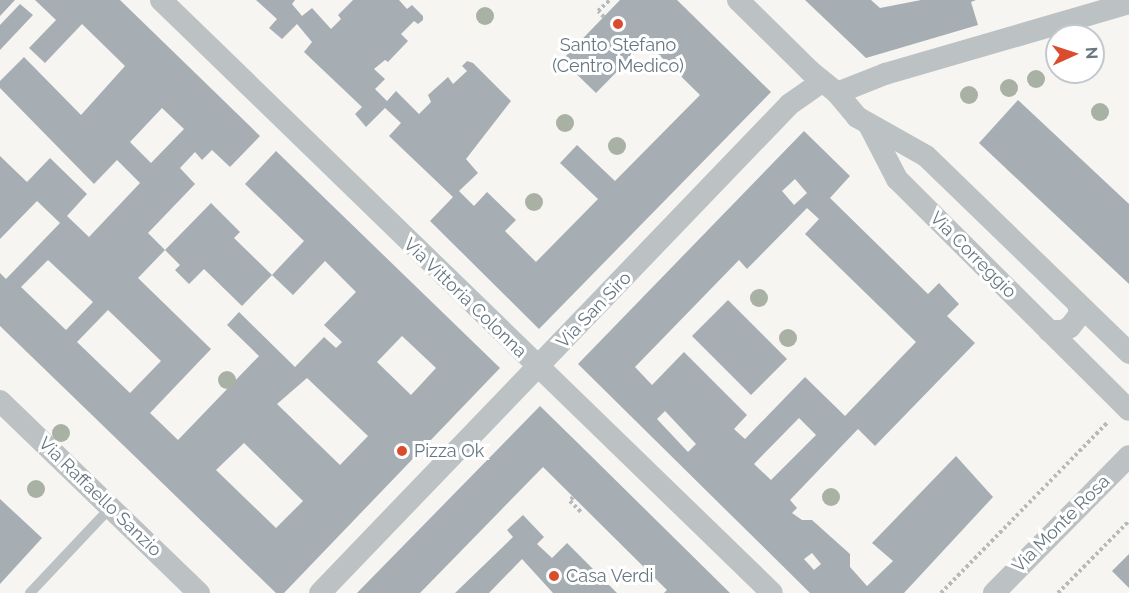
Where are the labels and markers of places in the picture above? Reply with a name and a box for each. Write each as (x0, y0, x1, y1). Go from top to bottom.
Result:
marker: Santo Stefano (Centro Medico) (609, 15, 627, 33)
place label: Santo Stefano (Centro Medico) (552, 35, 684, 78)
place label: Pizza Ok (414, 440, 484, 462)
marker: Pizza Ok (395, 444, 409, 458)
place label: Casa Verdi (566, 565, 654, 587)
marker: Casa Verdi (547, 569, 561, 583)

